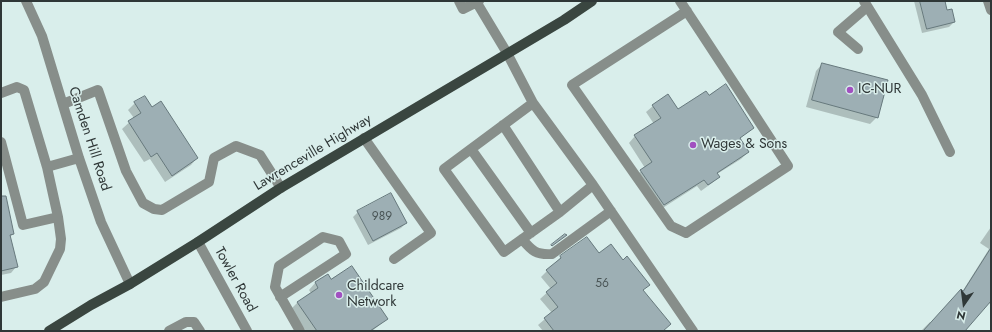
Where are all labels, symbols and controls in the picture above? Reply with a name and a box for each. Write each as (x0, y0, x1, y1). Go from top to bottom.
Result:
place label: IC-NUR (858, 82, 901, 98)
street label: Camden Hill Road (64, 85, 114, 193)
marker: IC-NUR (845, 85, 855, 95)
street label: Lawrenceville Highway (251, 111, 375, 195)
place label: Wages & Sons (701, 137, 787, 153)
marker: Wages & Sons (688, 140, 698, 150)
house number: 989 (372, 210, 392, 224)
street label: Towler Road (210, 245, 260, 315)
house number: 56 (595, 277, 609, 291)
place label: Childcare Network (347, 279, 404, 312)
north arrow (944, 284, 984, 324)
marker: Childcare Network (334, 290, 344, 300)
text: N (955, 307, 967, 324)

